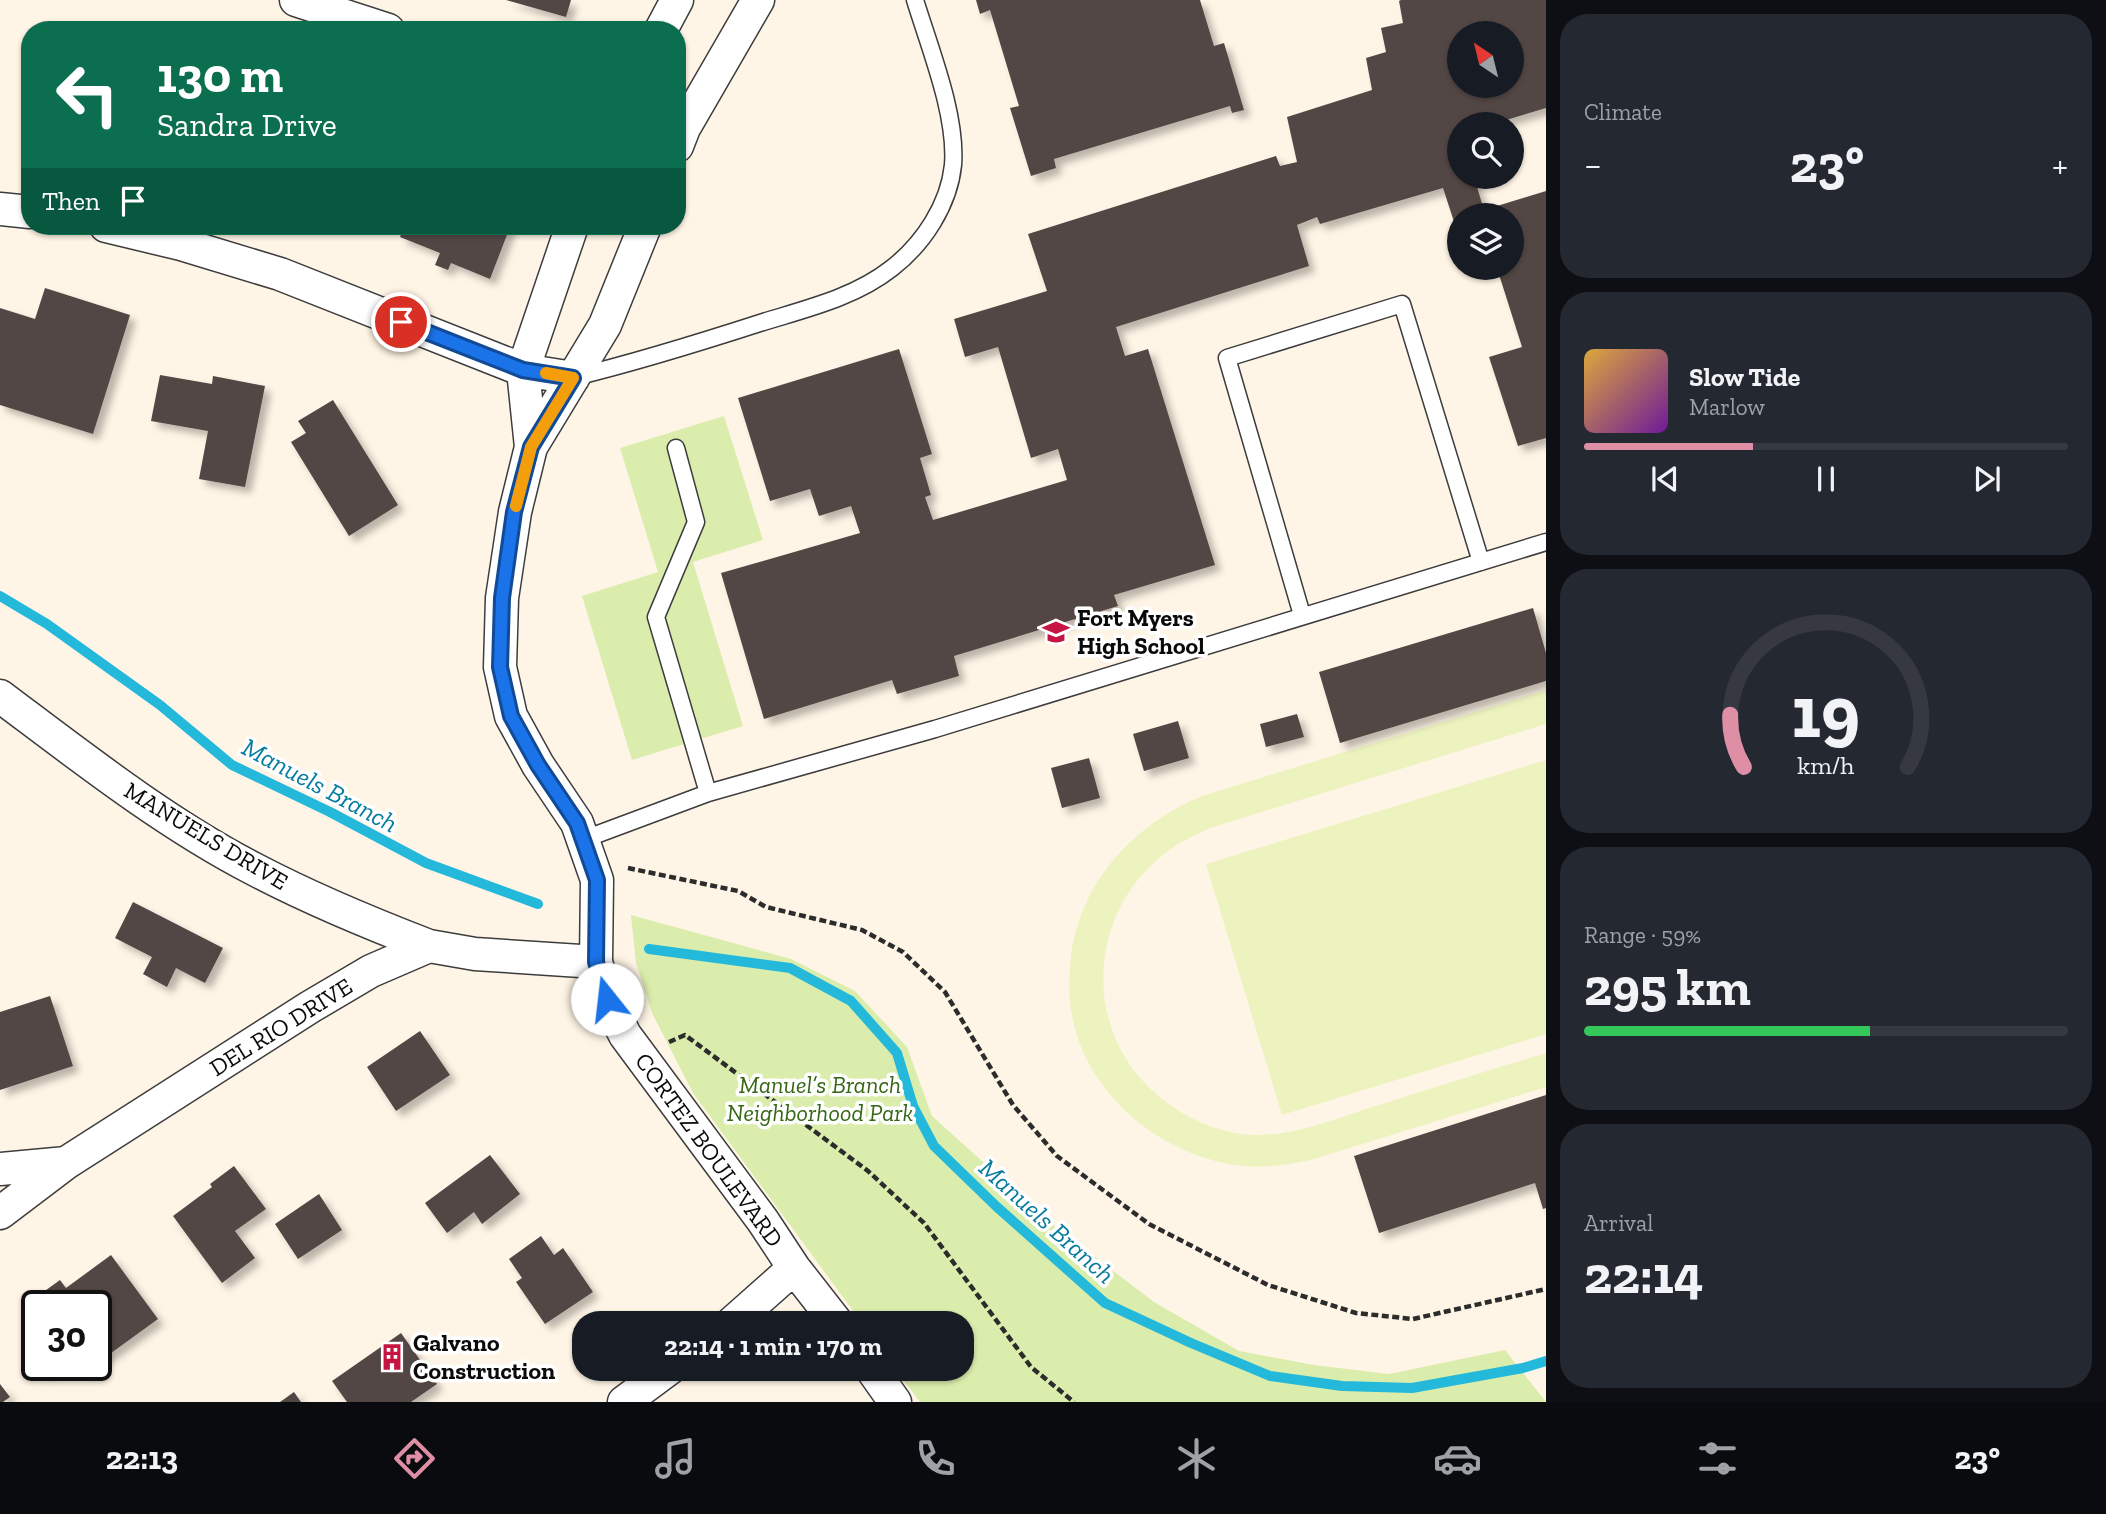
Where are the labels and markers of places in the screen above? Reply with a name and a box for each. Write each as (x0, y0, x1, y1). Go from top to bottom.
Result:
pin (371, 292, 431, 352)
place label: Fort Myers High School (1077, 603, 1205, 660)
school or university icon: Fort Myers High School (1041, 617, 1071, 647)
place label: Galvano Construction (413, 1328, 555, 1385)
building icon: Galvano Construction (377, 1342, 407, 1372)

